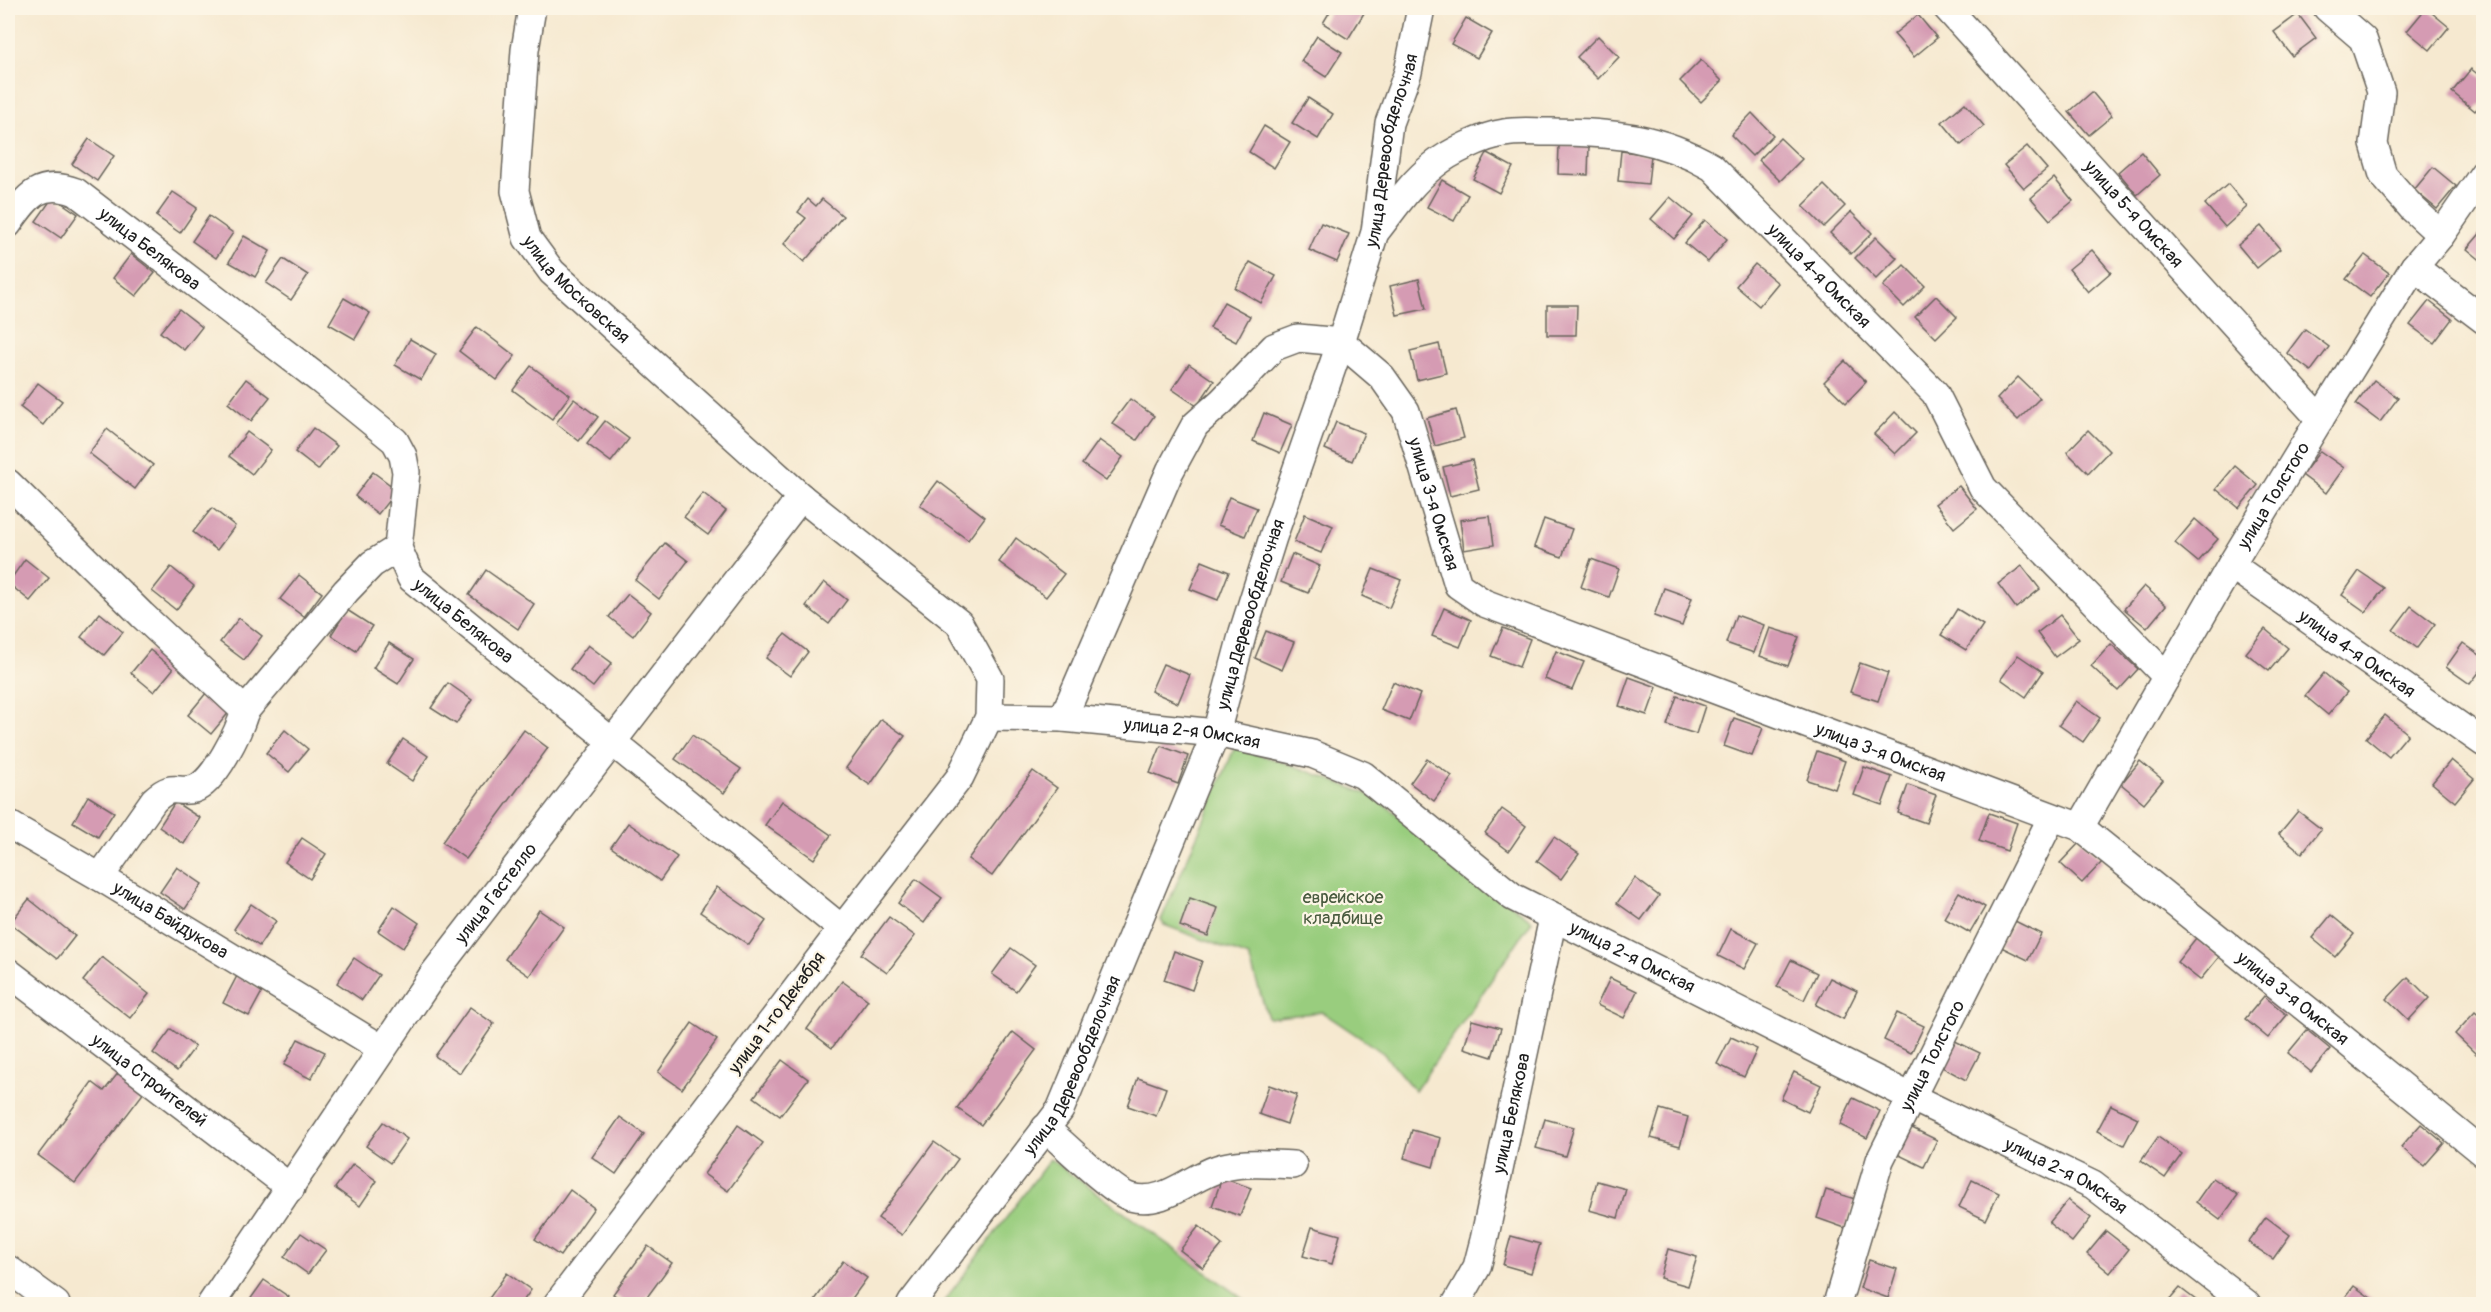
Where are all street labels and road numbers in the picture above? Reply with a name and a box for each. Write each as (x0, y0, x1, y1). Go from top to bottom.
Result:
street label: улица Деревообделочная (1359, 52, 1423, 251)
street label: улица 5-я Омская (2079, 155, 2188, 272)
street label: улица Белякова (93, 202, 205, 295)
street label: улица 4-я Омская (1762, 218, 1876, 333)
street label: улица Московская (517, 230, 635, 348)
street label: улица 3-я Омская (1403, 434, 1464, 573)
street label: улица Толстого (2232, 437, 2315, 554)
street label: улица Деревообделочная (1211, 516, 1290, 713)
street label: улица Белякова (408, 573, 518, 668)
street label: улица 4-я Омская (2293, 604, 2420, 703)
street label: улица 2-я Омская (1122, 712, 1262, 754)
street label: улица 3-я Омская (1811, 717, 1949, 787)
street label: улица Гастелло (449, 838, 542, 949)
street label: улица Байдукова (108, 876, 233, 964)
street label: улица 2-я Омская (1565, 915, 1699, 998)
street label: улица 3-я Омская (2231, 945, 2354, 1050)
street label: улица 1-го Декабря (723, 947, 830, 1080)
street label: улица Деревообделочная (1018, 972, 1126, 1160)
street label: улица Толстого (1894, 996, 1970, 1116)
street label: улица Строителей (86, 1028, 212, 1132)
street label: улица Белякова (1487, 1051, 1535, 1177)
street label: улица 2-я Омская (2000, 1132, 2132, 1219)

